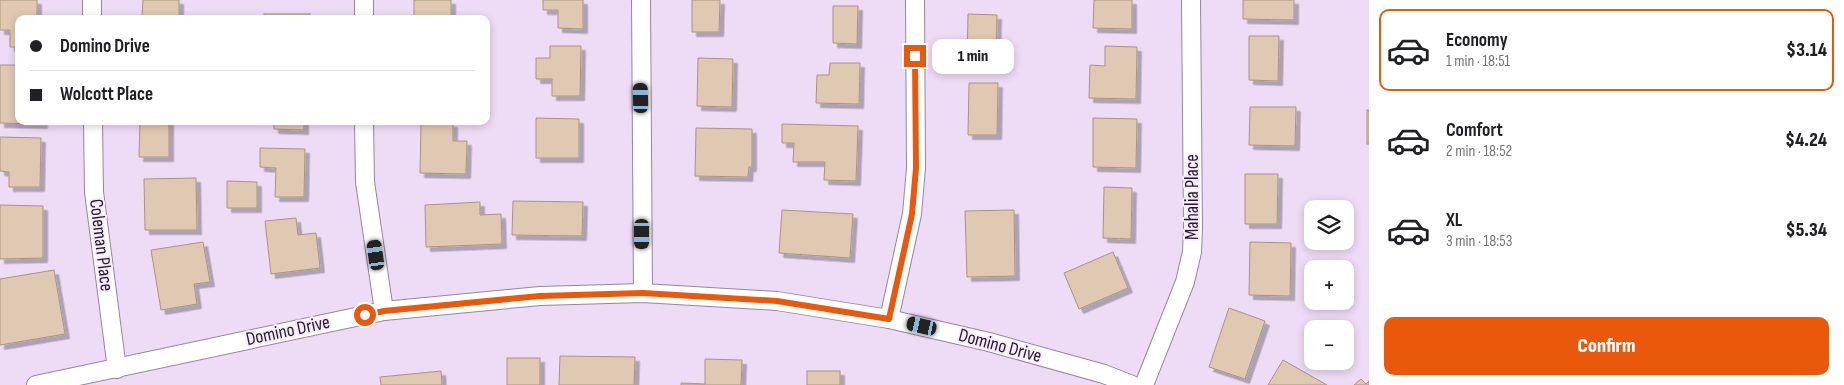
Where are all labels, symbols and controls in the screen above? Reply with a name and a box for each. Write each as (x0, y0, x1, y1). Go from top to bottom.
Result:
icon: car (1386, 28, 1431, 73)
text: Economy (1446, 29, 1508, 52)
text: Domino Drive (60, 35, 150, 58)
callout: 1 min (932, 38, 1015, 74)
text: $3.14 (1786, 39, 1827, 62)
route end (904, 45, 926, 67)
text: 1 min (958, 47, 988, 66)
text: 1 min · 18:51 (1446, 52, 1510, 71)
text: Wolcott Place (60, 83, 153, 106)
car (633, 83, 648, 113)
icon: car (1386, 118, 1431, 163)
text: Comfort (1446, 119, 1503, 142)
text: $4.24 (1785, 129, 1827, 152)
text: 2 min · 18:52 (1446, 142, 1512, 161)
street label: Mahalia Place (1181, 154, 1204, 240)
street label: Coleman Place (84, 198, 118, 292)
map controls (1304, 200, 1354, 370)
button: layers (1304, 200, 1354, 250)
icon: car (1386, 208, 1431, 253)
text: XL (1446, 209, 1462, 232)
car (634, 219, 649, 249)
text: $5.34 (1786, 219, 1827, 242)
text: 3 min · 18:53 (1446, 232, 1512, 251)
car (366, 239, 385, 271)
button: + (1304, 260, 1354, 310)
route start (354, 304, 376, 326)
street label: Domino Drive (244, 311, 332, 351)
car (905, 315, 938, 337)
button: Confirm (1384, 317, 1829, 375)
button: − (1304, 320, 1354, 370)
street label: Domino Drive (956, 324, 1044, 368)

